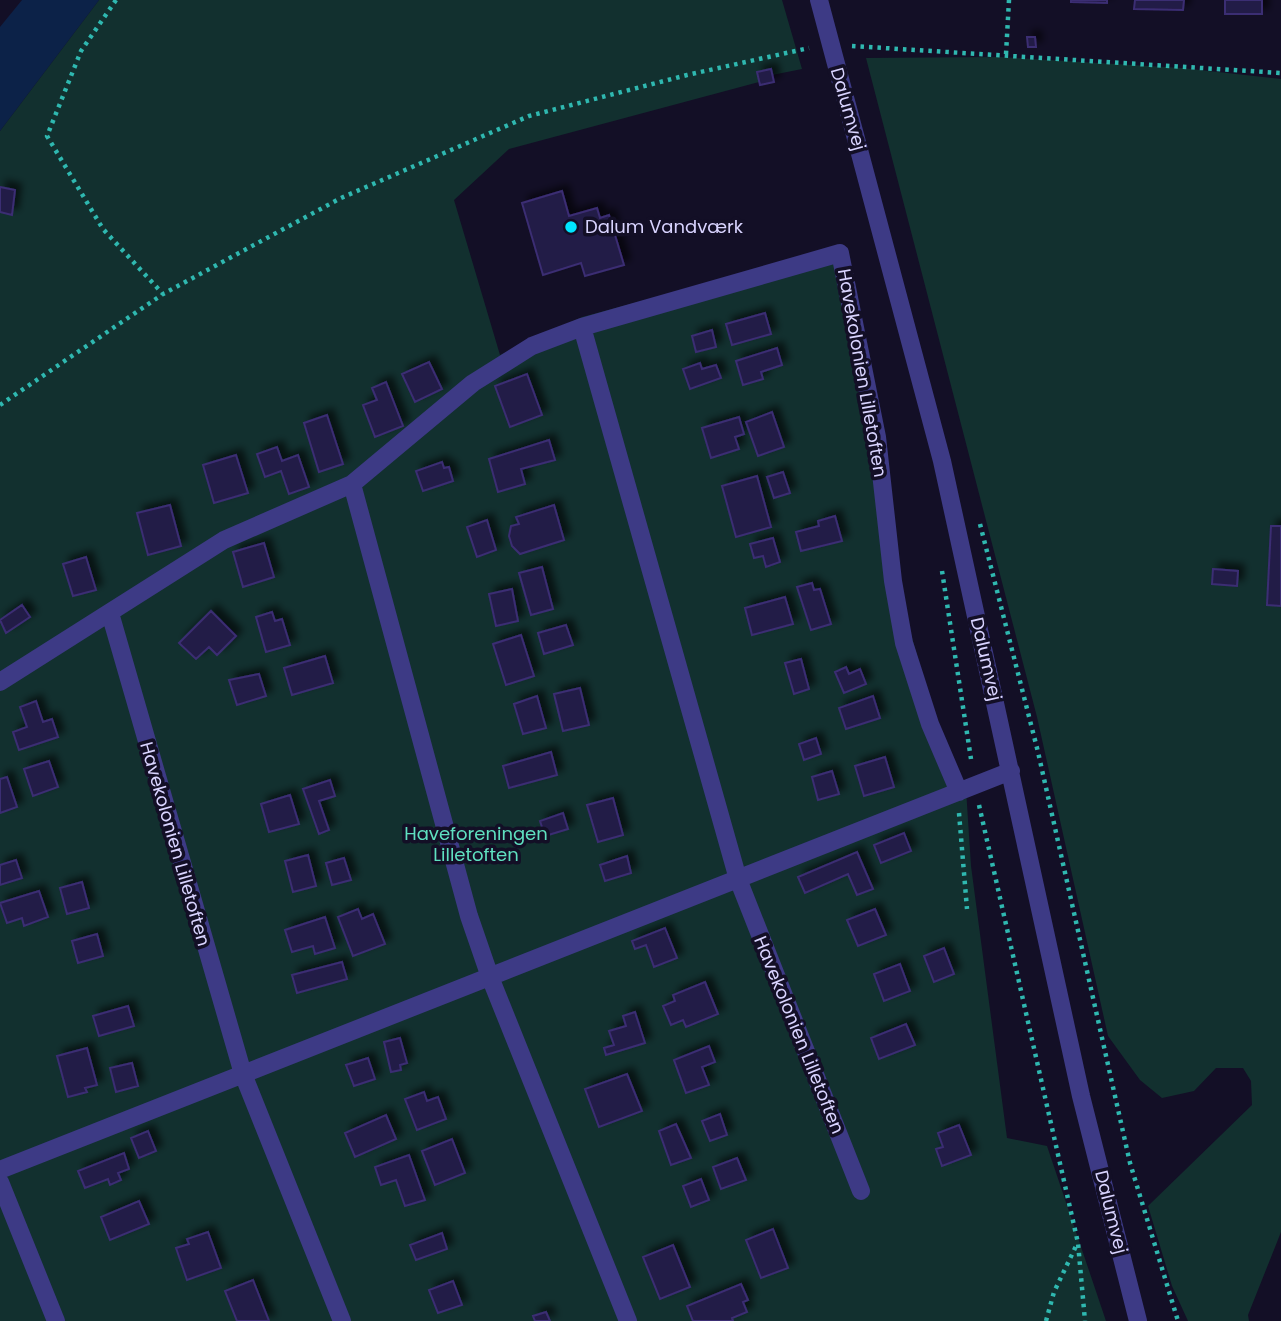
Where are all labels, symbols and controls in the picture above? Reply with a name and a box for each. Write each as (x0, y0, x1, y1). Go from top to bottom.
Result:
street label: Dalumvej (825, 65, 872, 153)
place label: Dalum Vandværk (585, 214, 744, 239)
marker: Dalum Vandværk (563, 219, 579, 235)
street label: Havekolonien Lilletoften (832, 267, 893, 479)
street label: Dalumvej (965, 615, 1008, 703)
street label: Havekolonien Lilletoften (134, 739, 217, 949)
park label: Haveforeningen Lilletoften (404, 821, 548, 867)
street label: Havekolonien Lilletoften (748, 932, 851, 1138)
street label: Dalumvej (1089, 1168, 1134, 1256)

